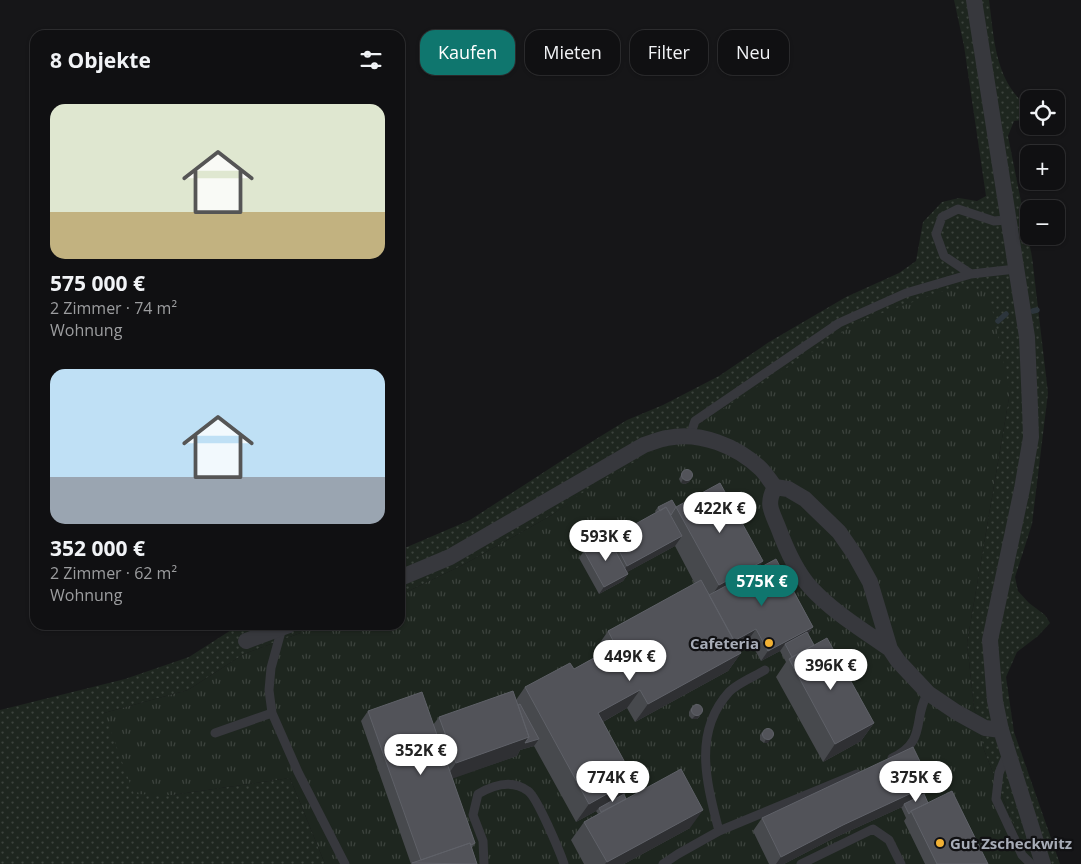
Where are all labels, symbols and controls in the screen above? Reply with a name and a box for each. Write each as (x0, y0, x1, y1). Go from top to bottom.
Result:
chip: Kaufen (420, 30, 515, 75)
chip: Mieten (525, 30, 620, 75)
chip: Filter (630, 30, 708, 75)
chip: Neu (718, 30, 789, 75)
text: 8 Objekte (50, 46, 151, 74)
icon: filters (357, 46, 385, 74)
map controls (1020, 90, 1065, 245)
button: locate (1020, 90, 1065, 135)
icon: home (173, 137, 263, 227)
button: + (1020, 145, 1065, 190)
button: − (1020, 200, 1065, 245)
text: 575 000 € (50, 269, 145, 297)
text: 2 Zimmer · 74 m² (50, 297, 177, 319)
text: Wohnung (50, 319, 122, 341)
icon: home (173, 402, 263, 492)
pin: 422K € (679, 492, 761, 534)
text: 422K € (694, 497, 746, 519)
pin: 593K € (565, 520, 647, 562)
text: 593K € (580, 525, 632, 547)
text: 352 000 € (50, 534, 145, 562)
text: 2 Zimmer · 62 m² (50, 562, 177, 584)
pin: 575K € (721, 564, 803, 607)
text: 575K € (736, 570, 788, 592)
text: Wohnung (50, 584, 122, 606)
place label: Cafeteria (690, 633, 759, 653)
marker: Cafeteria (763, 637, 775, 649)
pin: 449K € (589, 640, 671, 682)
text: 449K € (604, 645, 656, 667)
pin: 396K € (790, 648, 872, 691)
text: 396K € (805, 654, 857, 676)
pin: 352K € (380, 734, 462, 776)
text: 352K € (395, 739, 447, 761)
pin: 774K € (572, 760, 654, 803)
pin: 375K € (875, 760, 957, 803)
text: 774K € (587, 766, 639, 788)
text: 375K € (890, 766, 942, 788)
place label: Gut Zscheckwitz (950, 833, 1072, 853)
marker: Gut Zscheckwitz (934, 837, 946, 849)

